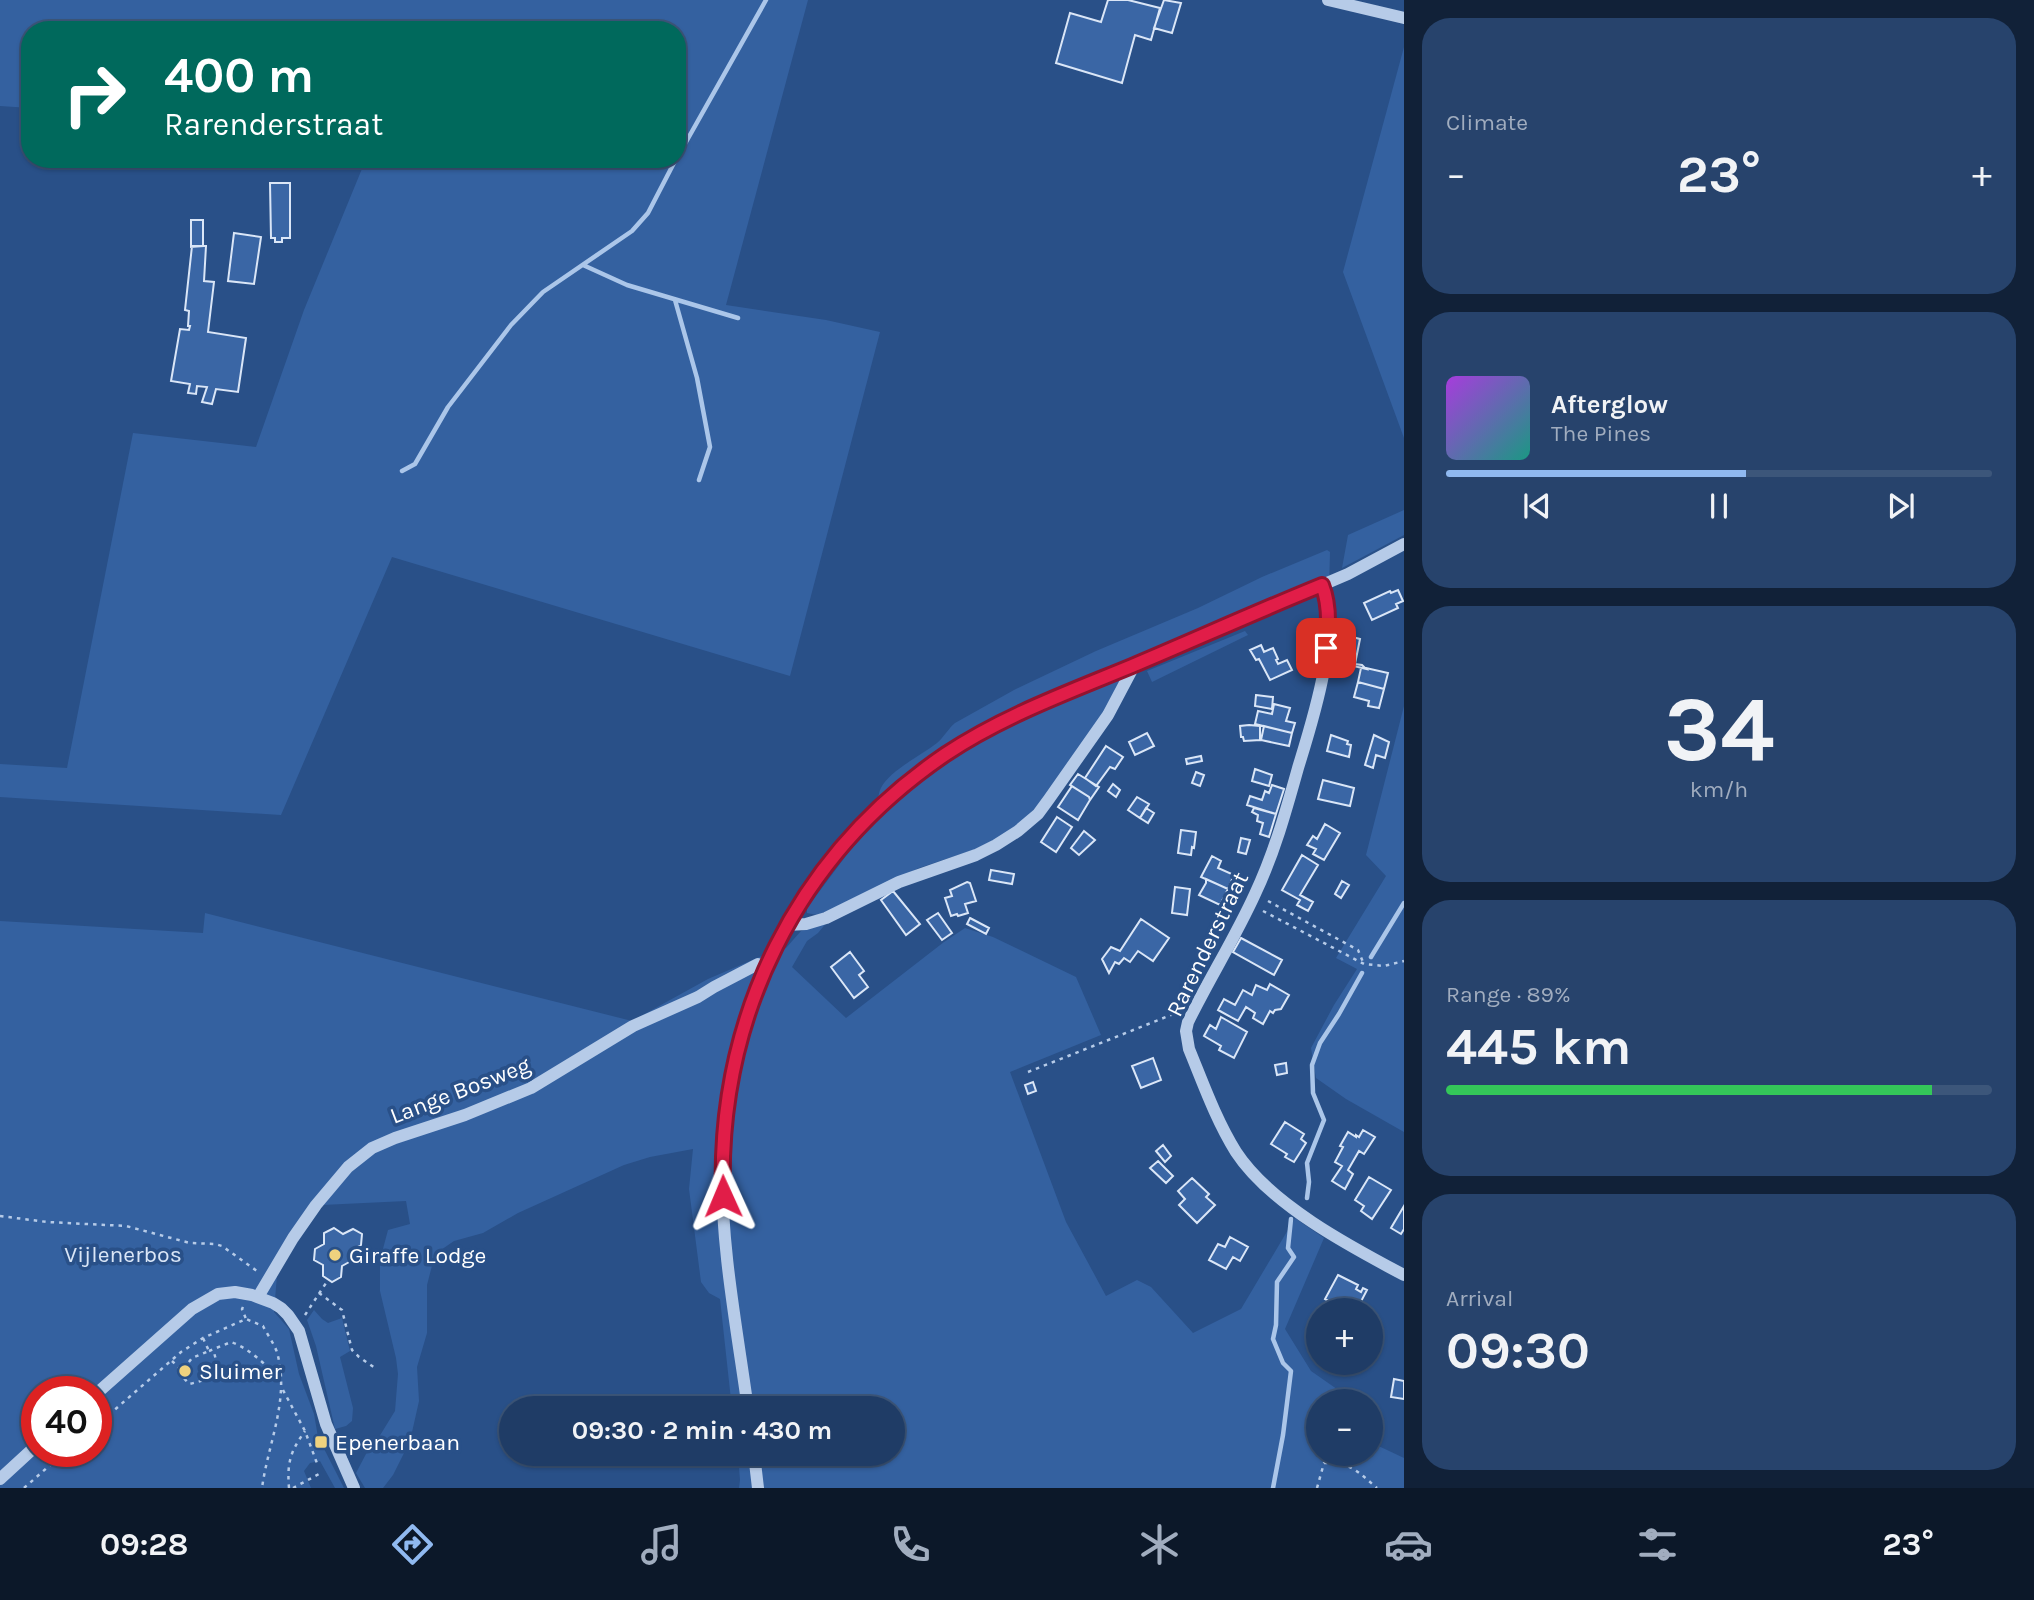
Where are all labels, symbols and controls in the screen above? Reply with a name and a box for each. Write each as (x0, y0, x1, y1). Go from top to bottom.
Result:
text: 400 m (164, 47, 314, 104)
icon: right (49, 49, 140, 140)
text: Rarenderstraat (164, 106, 383, 143)
text: Climate (1446, 109, 1528, 136)
text: 23° (1677, 144, 1761, 205)
text: − (1446, 152, 1466, 197)
text: + (1972, 152, 1992, 197)
text: Afterglow (1551, 389, 1668, 420)
text: The Pines (1551, 420, 1651, 447)
icon: previous (1518, 487, 1556, 525)
icon: pause (1700, 487, 1738, 525)
icon: next (1882, 487, 1920, 525)
pin (1296, 618, 1356, 678)
icon: arrive (1307, 629, 1345, 667)
text: 34 (1664, 677, 1774, 783)
text: km/h (1690, 776, 1748, 803)
street label: Rarenderstraat (1161, 867, 1254, 1021)
text: Range · 89% (1446, 981, 1571, 1008)
text: 445 km (1446, 1016, 1631, 1077)
street label: Lange Bosweg (386, 1051, 534, 1130)
position arrow (686, 1159, 760, 1233)
park label: Vijlenerbos (64, 1241, 182, 1268)
place label: Giraffe Lodge (349, 1242, 486, 1269)
marker: Giraffe Lodge (327, 1247, 343, 1263)
text: Arrival (1446, 1285, 1513, 1312)
map controls (1306, 1298, 1383, 1466)
button: + (1306, 1298, 1383, 1375)
text: 09:30 (1446, 1320, 1590, 1381)
place label: Sluimer (199, 1358, 282, 1385)
marker: Sluimer (177, 1363, 193, 1379)
speed limit sign: 40 (21, 1376, 112, 1467)
button: − (1306, 1389, 1383, 1466)
text: 09:30 · 2 min · 430 m (572, 1415, 832, 1446)
place label: Epenerbaan (335, 1429, 460, 1456)
marker: Epenerbaan (313, 1434, 329, 1450)
icon: directions (388, 1520, 437, 1569)
icon: music (637, 1520, 686, 1569)
icon: phone (886, 1520, 935, 1569)
icon: climate (1135, 1520, 1184, 1569)
icon: car (1384, 1520, 1433, 1569)
icon: filters (1633, 1520, 1682, 1569)
text: 09:28 (100, 1526, 188, 1563)
text: 23° (1882, 1526, 1934, 1563)

